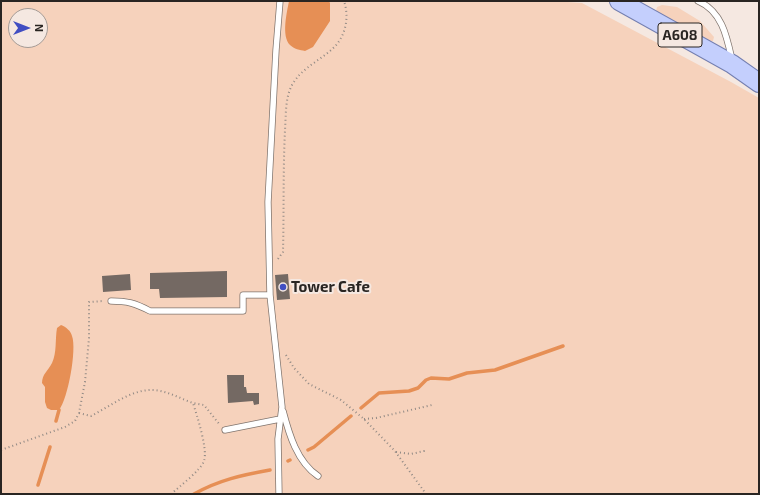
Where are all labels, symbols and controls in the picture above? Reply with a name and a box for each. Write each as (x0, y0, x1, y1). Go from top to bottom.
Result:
north arrow (8, 8, 48, 48)
road number: A608 (658, 23, 702, 47)
text: N (33, 24, 46, 32)
place label: Tower Cafe (291, 278, 370, 296)
marker: Tower Cafe (278, 282, 288, 292)

